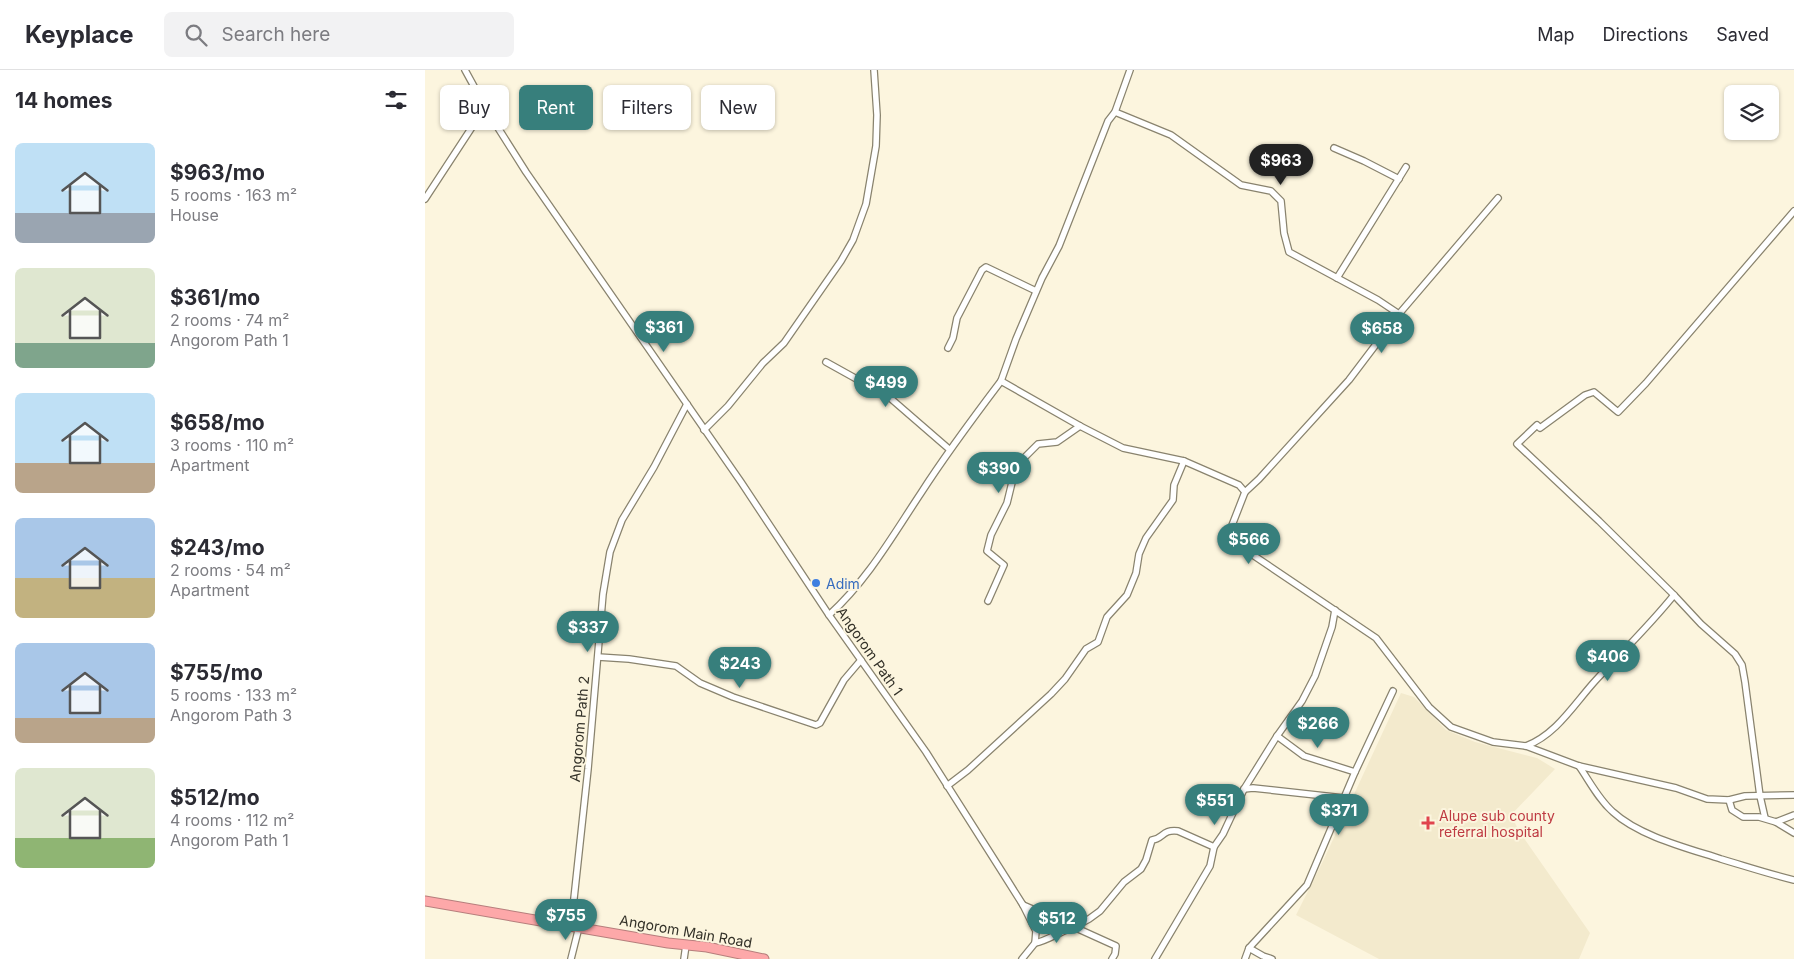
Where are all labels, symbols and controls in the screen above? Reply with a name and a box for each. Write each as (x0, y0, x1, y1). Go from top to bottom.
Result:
search box (164, 12, 514, 57)
text: Keyplace (25, 20, 134, 49)
icon: search (182, 21, 210, 49)
text: Search here (222, 23, 330, 46)
text: Map (1537, 24, 1575, 45)
text: Directions (1603, 24, 1688, 45)
text: Saved (1716, 24, 1769, 45)
chip: Buy (440, 85, 509, 130)
chip: Rent (519, 85, 593, 130)
chip: Filters (603, 85, 691, 130)
chip: New (701, 85, 775, 130)
map controls (1724, 85, 1779, 140)
button: layers (1724, 85, 1779, 140)
icon: filters (382, 86, 410, 114)
text: 14 homes (15, 88, 113, 113)
pin: $963 (1251, 144, 1311, 186)
text: $963 (1260, 150, 1302, 170)
text: $963/mo (170, 160, 265, 185)
icon: home (55, 163, 115, 223)
text: 5 rooms · 163 m² (170, 185, 297, 205)
text: House (170, 205, 219, 225)
text: $361/mo (170, 285, 260, 310)
icon: home (55, 288, 115, 348)
text: 2 rooms · 74 m² (170, 310, 289, 330)
pin: $361 (634, 310, 694, 353)
pin: $658 (1352, 312, 1412, 354)
text: $361 (645, 317, 683, 337)
text: $658 (1361, 318, 1403, 338)
text: Angorom Path 1 (170, 330, 289, 350)
pin: $499 (856, 366, 916, 408)
text: $499 (865, 372, 907, 392)
text: $658/mo (170, 410, 265, 435)
icon: home (55, 413, 115, 473)
text: 3 rooms · 110 m² (170, 435, 294, 455)
pin: $390 (969, 452, 1029, 494)
text: Apartment (170, 455, 250, 475)
text: $390 (978, 458, 1020, 478)
pin: $566 (1219, 522, 1279, 565)
text: $566 (1228, 529, 1270, 549)
text: $243/mo (170, 535, 265, 560)
icon: home (55, 538, 115, 598)
text: 2 rooms · 54 m² (170, 560, 291, 580)
place label: Adim (826, 575, 860, 592)
marker: Adim (810, 577, 822, 589)
text: Apartment (170, 580, 250, 600)
street label: Angorom Path 1 (833, 604, 907, 698)
pin: $337 (558, 610, 618, 653)
text: $337 (568, 617, 608, 637)
pin: $406 (1578, 640, 1638, 682)
pin: $243 (710, 646, 770, 689)
text: $406 (1587, 646, 1629, 666)
text: $243 (719, 653, 761, 673)
text: $755/mo (170, 660, 263, 685)
icon: home (55, 663, 115, 723)
street label: Angorom Path 2 (566, 675, 592, 783)
text: 5 rooms · 133 m² (170, 685, 297, 705)
text: Angorom Path 3 (170, 705, 292, 725)
pin: $266 (1288, 706, 1348, 749)
text: $266 (1297, 713, 1339, 733)
pin: $551 (1185, 784, 1245, 826)
text: $512/mo (170, 785, 260, 810)
icon: home (55, 788, 115, 848)
text: $551 (1196, 790, 1234, 810)
pin: $371 (1309, 794, 1369, 836)
text: $371 (1320, 800, 1358, 820)
place label: Alupe sub county referral hospital (1439, 807, 1555, 840)
text: 4 rooms · 112 m² (170, 810, 294, 830)
marker: Alupe sub county referral hospital (1421, 816, 1435, 830)
text: Angorom Path 1 (170, 830, 289, 850)
pin: $755 (536, 898, 596, 941)
pin: $512 (1027, 902, 1087, 944)
text: $755 (546, 905, 586, 925)
text: $512 (1038, 908, 1076, 928)
street label: Angorom Main Road (618, 911, 754, 951)

